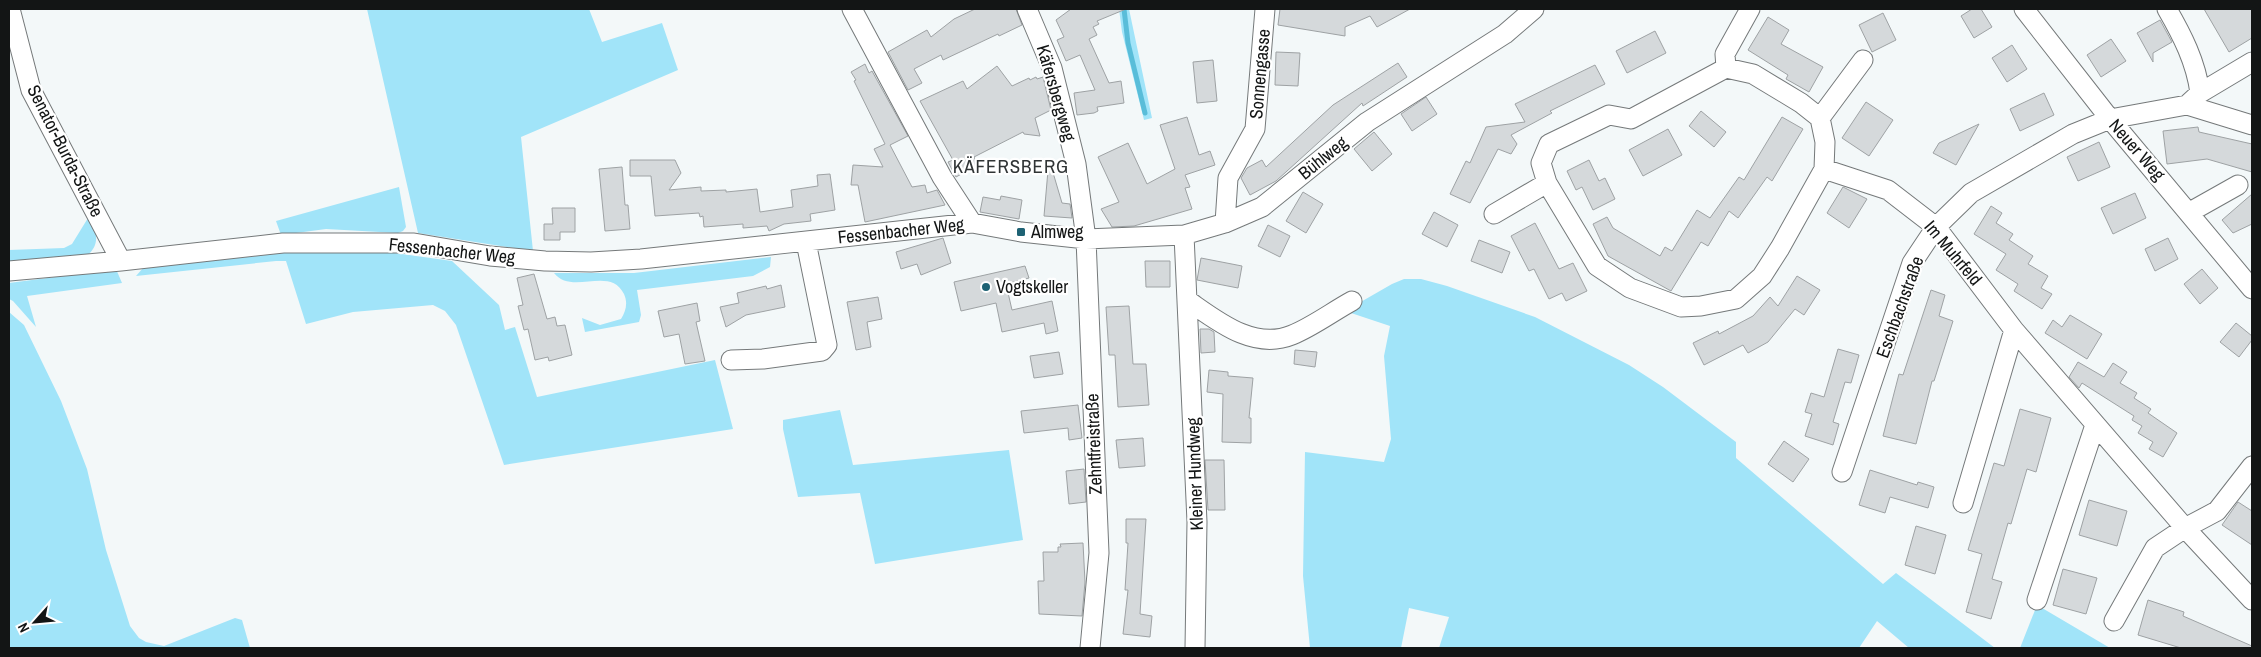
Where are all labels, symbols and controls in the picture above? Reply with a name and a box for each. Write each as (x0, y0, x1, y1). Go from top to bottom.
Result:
street label: Sonnengasse (1243, 28, 1276, 120)
street label: Käfersbergweg (1031, 42, 1082, 145)
street label: Senator-Burda-Straße (21, 80, 110, 221)
street label: Neuer Weg (2104, 113, 2172, 187)
street label: Bühlweg (1293, 130, 1353, 185)
district label: KÄFERSBERG (953, 153, 1069, 179)
street label: Fessenbacher Weg (836, 211, 966, 250)
street label: Im Muhrfeld (1919, 215, 1988, 291)
place label: Almweg (1030, 219, 1084, 244)
marker: Almweg (1015, 226, 1027, 238)
street label: Fessenbacher Weg (388, 231, 517, 270)
street label: Eschbachstraße (1870, 252, 1930, 361)
place label: Vogtskeller (996, 274, 1068, 299)
marker: Vogtskeller (980, 281, 992, 293)
street label: Zehntfreistraße (1079, 393, 1108, 495)
street label: Kleiner Hundweg (1180, 416, 1209, 531)
north arrow (10, 597, 60, 647)
text: N (14, 620, 33, 636)

